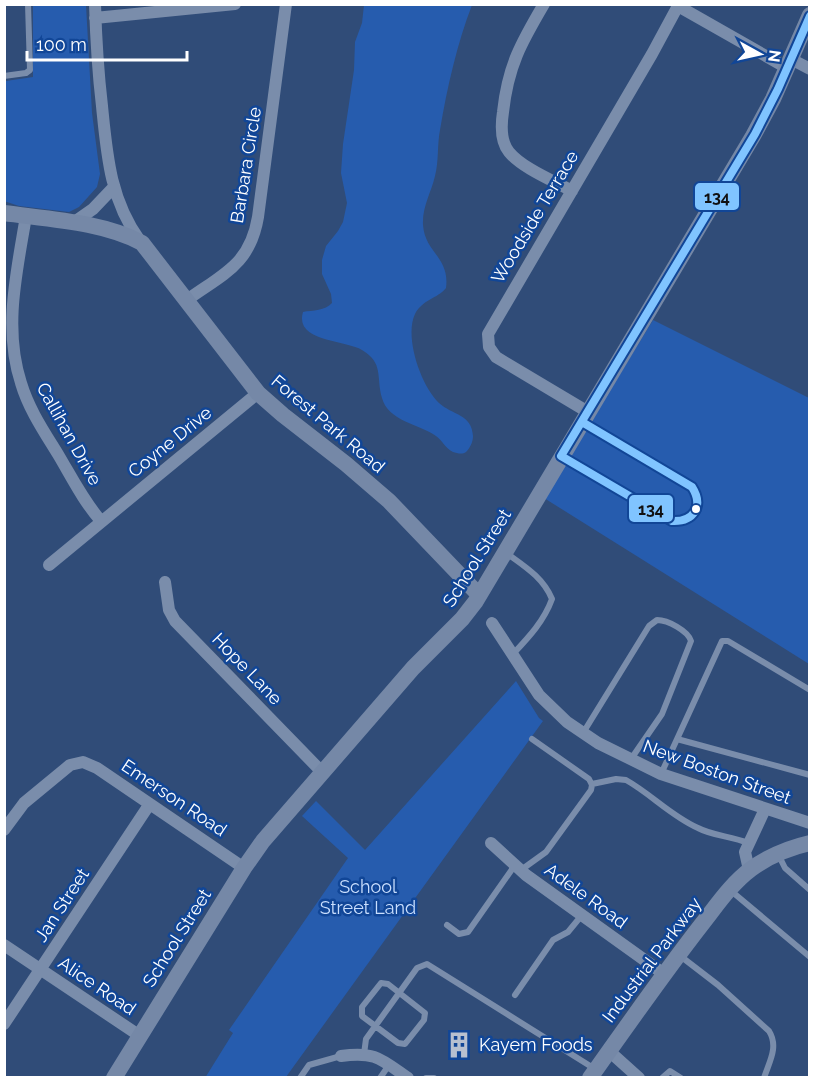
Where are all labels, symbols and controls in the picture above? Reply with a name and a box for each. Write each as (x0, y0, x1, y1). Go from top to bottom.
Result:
scale bar (27, 24, 188, 62)
north arrow (730, 24, 790, 84)
text: 100 m (36, 34, 87, 55)
text: N (764, 49, 785, 63)
street label: Barbara Circle (226, 105, 265, 225)
street label: Woodside Terrace (487, 146, 583, 287)
line badge: 134 (694, 182, 740, 211)
text: 134 (704, 188, 730, 207)
street label: Forest Park Road (268, 370, 389, 477)
street label: Callihan Drive (33, 379, 107, 489)
street label: Coyne Drive (124, 401, 216, 482)
line badge: 134 (628, 494, 674, 523)
text: 134 (638, 500, 664, 519)
unlabelled marker (690, 503, 702, 515)
street label: School Street (438, 505, 515, 611)
street label: Hope Lane (208, 628, 287, 709)
street label: New Boston Street (640, 735, 794, 808)
street label: Emerson Road (118, 755, 231, 840)
street label: Adele Road (541, 859, 632, 933)
street label: Jan Street (30, 864, 93, 945)
park label: School Street Land (320, 876, 416, 918)
street label: School Street (138, 885, 215, 991)
street label: Industrial Parkway (598, 893, 706, 1026)
street label: Alice Road (54, 952, 140, 1019)
building icon: Kayem Foods (444, 1030, 474, 1060)
place label: Kayem Foods (479, 1034, 593, 1055)

